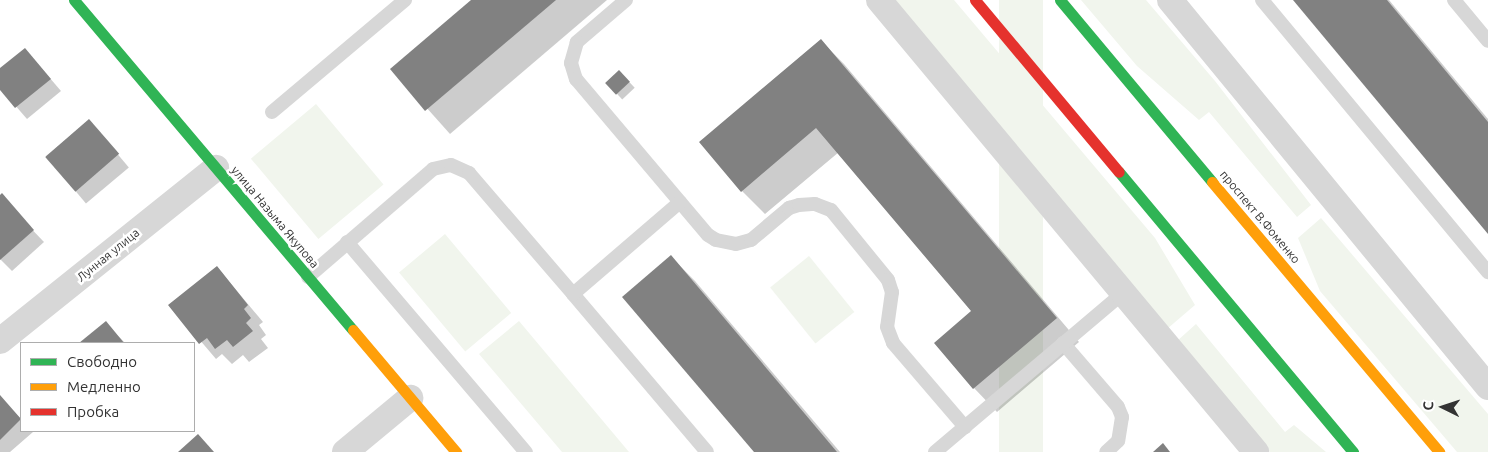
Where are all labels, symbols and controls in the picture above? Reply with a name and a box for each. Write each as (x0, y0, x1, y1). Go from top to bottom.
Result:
street label: улица Назыма Якупова (228, 163, 322, 271)
street label: проспект В.Фоменко (1217, 168, 1303, 266)
street label: Лунная улица (74, 225, 142, 285)
legend (20, 342, 195, 432)
text: Свободно (67, 353, 137, 370)
text: Медленно (67, 378, 141, 395)
north arrow (1418, 382, 1468, 432)
text: С (1420, 401, 1436, 411)
text: Пробка (67, 403, 119, 420)

